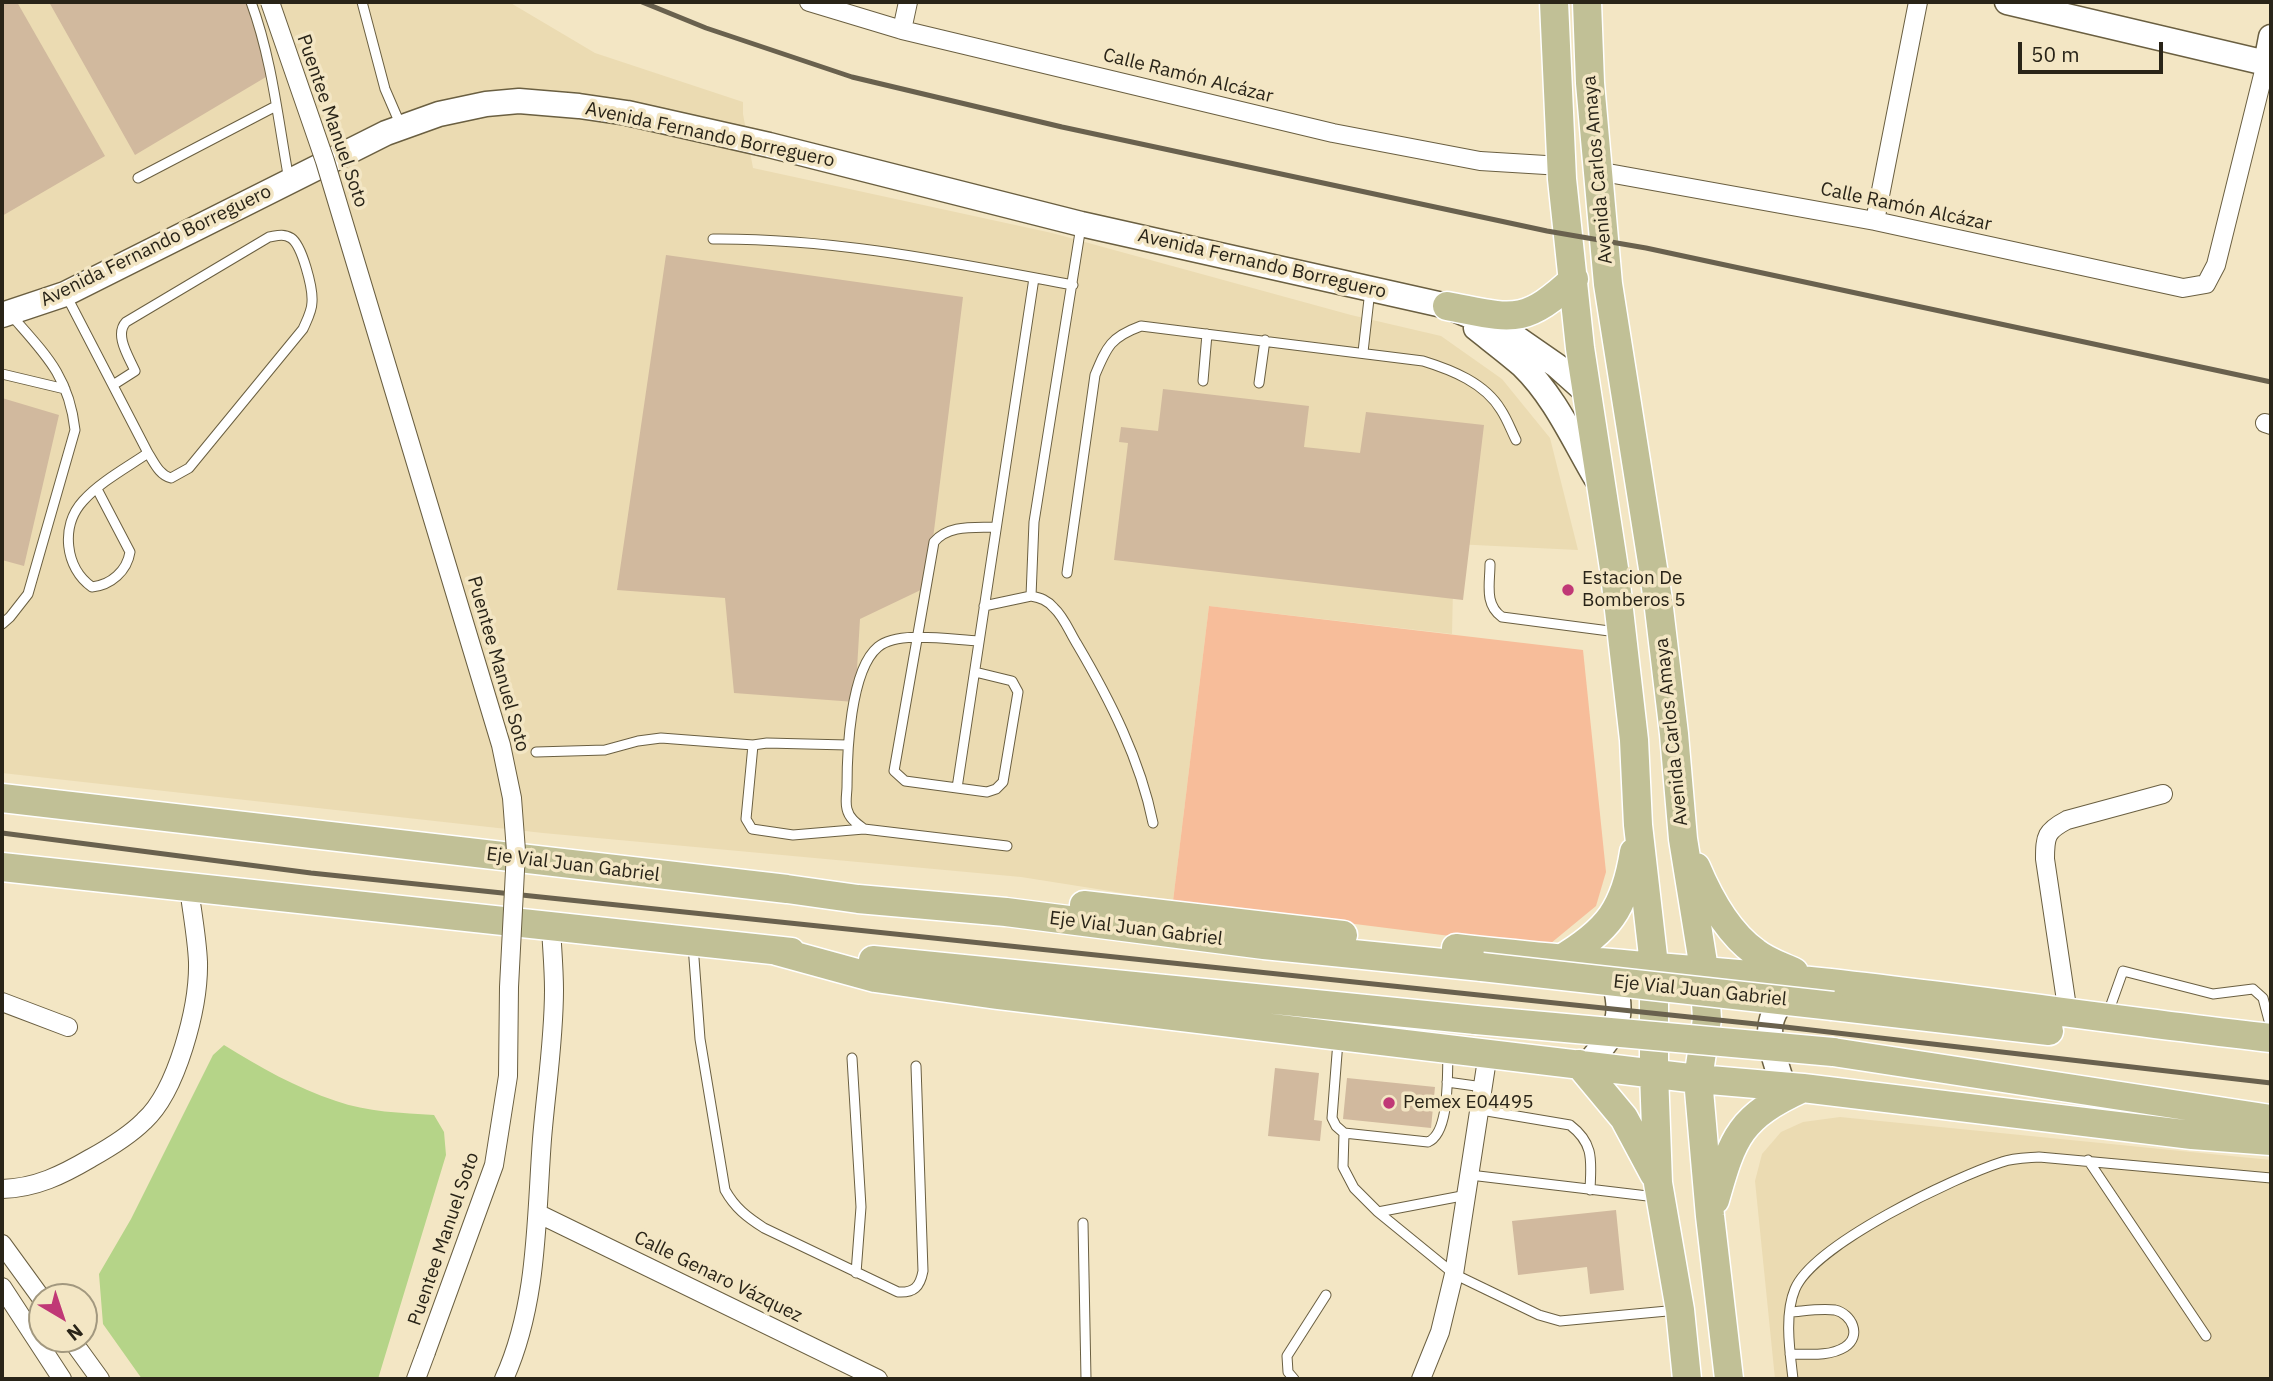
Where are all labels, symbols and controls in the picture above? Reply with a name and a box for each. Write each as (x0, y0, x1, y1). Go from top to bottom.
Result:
scale bar (2021, 28, 2166, 72)
street label: Puentee Manuel Soto (292, 31, 372, 211)
text: 50 m (2031, 40, 2080, 68)
street label: Calle Ramón Alcázar (1100, 44, 1276, 108)
street label: Avenida Carlos Amaya (1578, 75, 1618, 265)
street label: Avenida Fernando Borreguero (583, 97, 837, 173)
street label: Calle Ramón Alcázar (1818, 178, 1994, 236)
street label: Avenida Fernando Borreguero (37, 180, 275, 312)
street label: Avenida Fernando Borreguero (1136, 224, 1388, 304)
place label: Estacion De Bomberos 5 (1582, 568, 1686, 612)
street label: Puentee Manuel Soto (462, 574, 534, 754)
marker: Estacion De Bomberos 5 (1560, 582, 1576, 598)
street label: Avenida Carlos Amaya (1651, 637, 1693, 827)
street label: Eje Vial Juan Gabriel (485, 843, 661, 887)
street label: Eje Vial Juan Gabriel (1048, 907, 1224, 951)
street label: Eje Vial Juan Gabriel (1612, 971, 1788, 1011)
place label: Pemex E04495 (1403, 1092, 1534, 1114)
marker: Pemex E04495 (1381, 1095, 1397, 1111)
street label: Puentee Manuel Soto (404, 1149, 484, 1329)
street label: Calle Genaro Vázquez (630, 1226, 806, 1328)
north arrow (28, 1283, 98, 1353)
text: N (62, 1319, 88, 1346)

